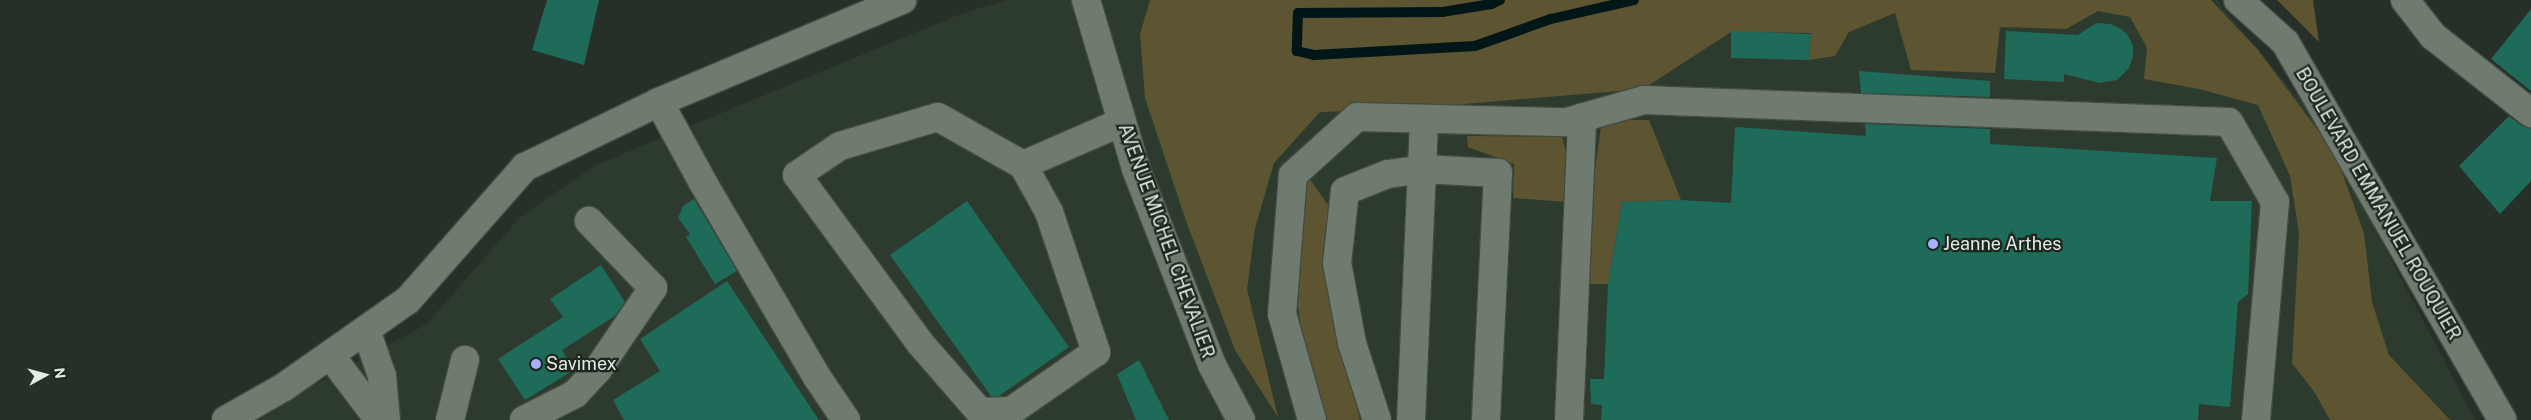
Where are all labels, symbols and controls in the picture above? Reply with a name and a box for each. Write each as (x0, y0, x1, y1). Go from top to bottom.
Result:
street label: BOULEVARD EMMANUEL ROUQUIER (2291, 64, 2465, 344)
street label: AVENUE MICHEL CHEVALIER (1113, 121, 1219, 361)
place label: Jeanne Arthes (1943, 233, 2062, 255)
marker: Jeanne Arthes (1927, 238, 1939, 250)
north arrow (20, 350, 70, 400)
place label: Savimex (546, 353, 617, 375)
marker: Savimex (530, 358, 542, 370)
text: N (51, 367, 68, 380)

